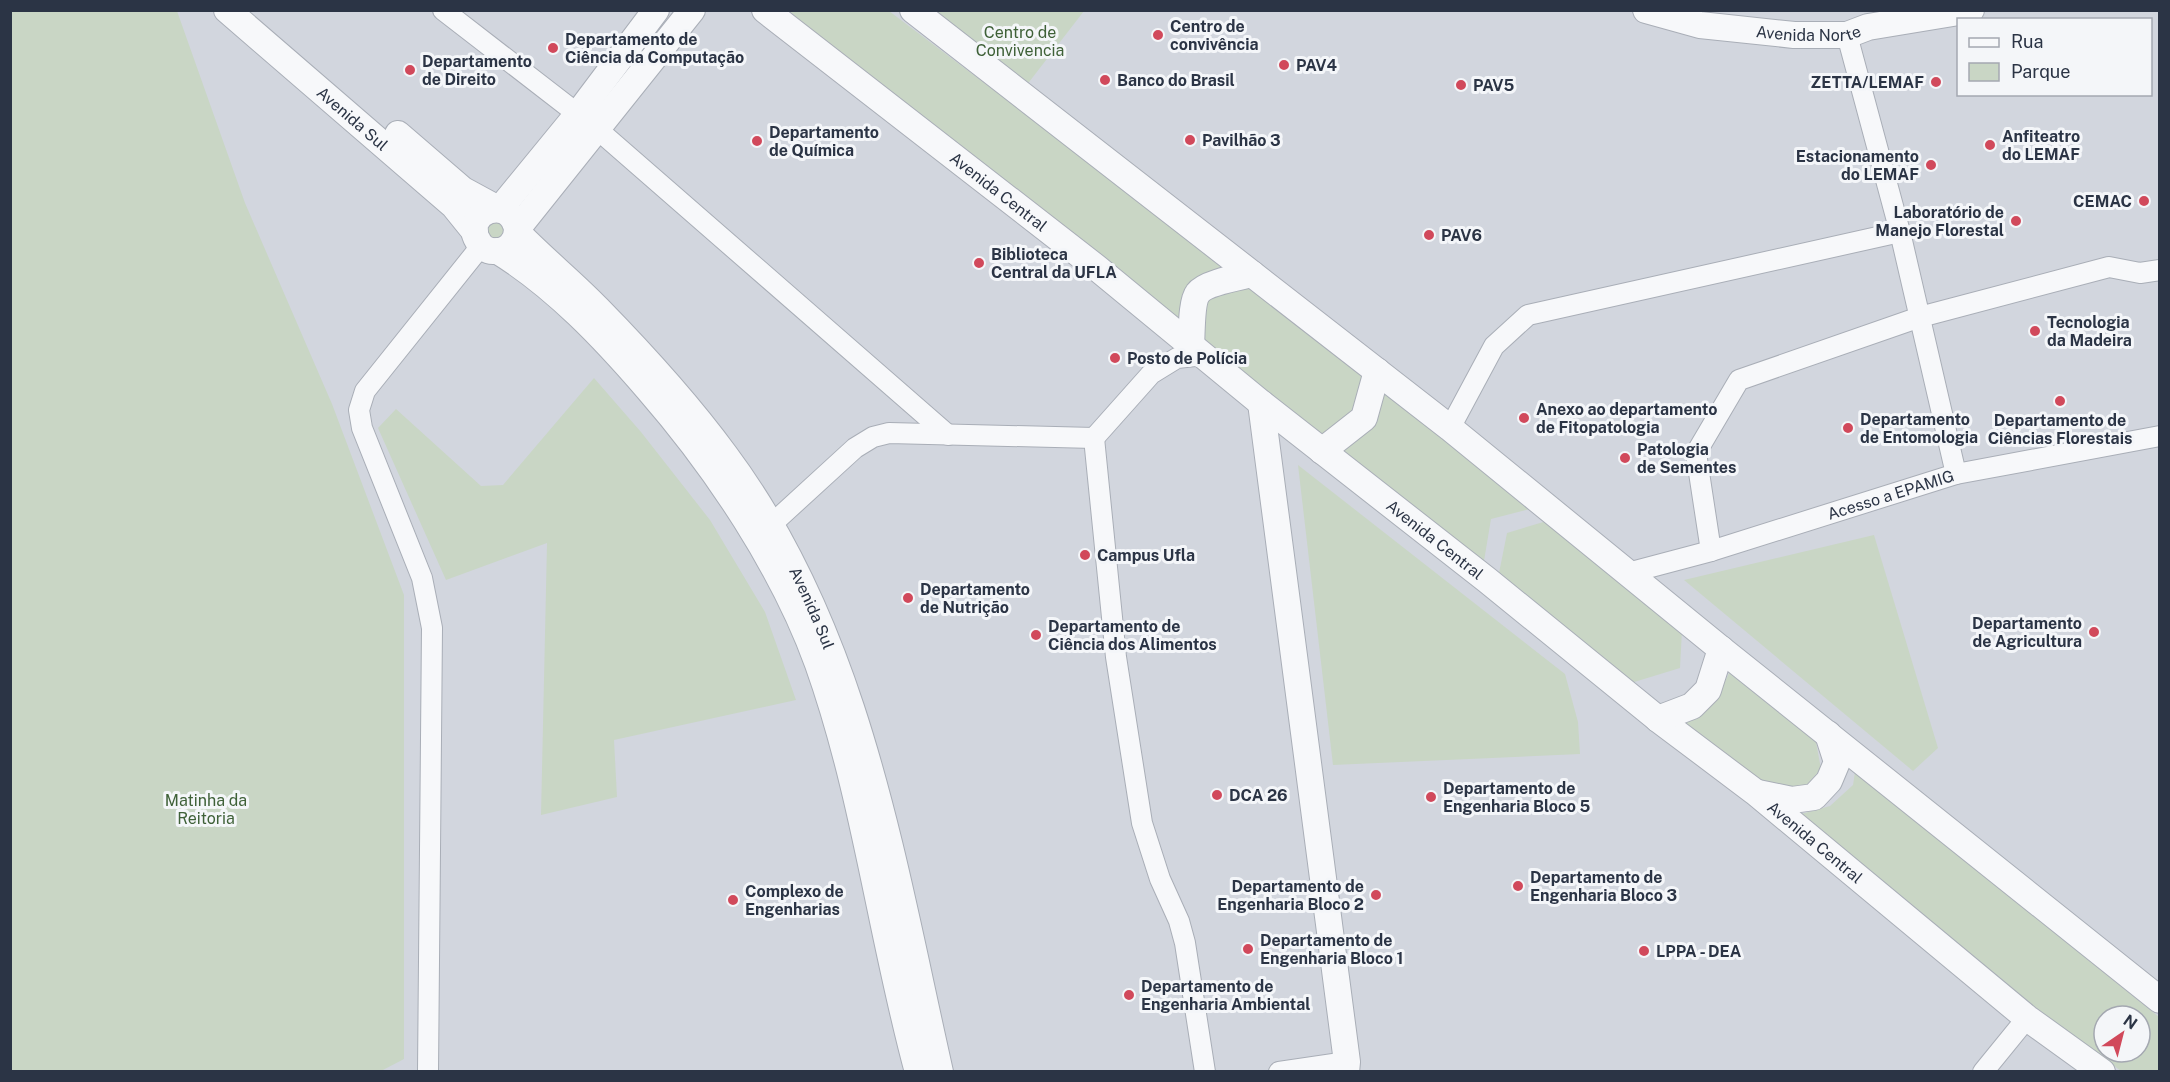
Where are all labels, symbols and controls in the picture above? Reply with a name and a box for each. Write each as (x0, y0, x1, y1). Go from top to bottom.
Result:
place label: Centro de convivência (1170, 17, 1259, 54)
legend (1957, 18, 2152, 96)
street label: Avenida Norte (1755, 22, 1864, 45)
park label: Centro de Convivencia (976, 23, 1064, 60)
marker: Centro de convivência (1151, 28, 1165, 42)
place label: Departamento de Ciência da Computação (565, 30, 744, 67)
text: Rua (2011, 31, 2043, 52)
marker: Departamento de Ciência da Computação (546, 41, 560, 55)
place label: Departamento de Direito (422, 52, 532, 89)
place label: PAV4 (1296, 56, 1337, 75)
marker: PAV4 (1277, 58, 1291, 72)
text: Parque (2011, 61, 2071, 82)
marker: Departamento de Direito (403, 63, 417, 77)
place label: Banco do Brasil (1117, 71, 1235, 90)
marker: Banco do Brasil (1098, 73, 1112, 87)
place label: ZETTA/LEMAF (1811, 73, 1924, 92)
marker: ZETTA/LEMAF (1929, 75, 1943, 89)
place label: PAV5 (1473, 76, 1514, 95)
marker: PAV5 (1454, 78, 1468, 92)
street label: Avenida Sul (313, 83, 392, 155)
place label: Departamento de Química (769, 123, 879, 160)
place label: Anfiteatro do LEMAF (2002, 127, 2080, 164)
place label: Pavilhão 3 (1202, 131, 1281, 150)
marker: Pavilhão 3 (1183, 133, 1197, 147)
marker: Departamento de Química (750, 134, 764, 148)
marker: Anfiteatro do LEMAF (1983, 138, 1997, 152)
place label: Estacionamento do LEMAF (1796, 147, 1919, 184)
street label: Avenida Central (946, 148, 1051, 236)
marker: Estacionamento do LEMAF (1924, 158, 1938, 172)
place label: CEMAC (2073, 192, 2132, 211)
marker: CEMAC (2137, 194, 2151, 208)
place label: Laboratório de Manejo Florestal (1875, 203, 2004, 240)
marker: Laboratório de Manejo Florestal (2009, 214, 2023, 228)
place label: PAV6 (1441, 226, 1482, 245)
marker: PAV6 (1422, 228, 1436, 242)
place label: Biblioteca Central da UFLA (991, 245, 1117, 282)
marker: Biblioteca Central da UFLA (972, 256, 986, 270)
place label: Tecnologia da Madeira (2047, 313, 2132, 350)
marker: Tecnologia da Madeira (2028, 324, 2042, 338)
place label: Posto de Polícia (1127, 349, 1247, 368)
marker: Posto de Polícia (1108, 351, 1122, 365)
marker: Departamento de Ciências Florestais (2053, 394, 2067, 408)
place label: Anexo ao departamento de Fitopatologia (1536, 400, 1717, 437)
place label: Departamento de Entomologia (1860, 410, 1978, 447)
marker: Anexo ao departamento de Fitopatologia (1517, 411, 1531, 425)
place label: Departamento de Ciências Florestais (1988, 411, 2132, 448)
marker: Departamento de Entomologia (1841, 421, 1855, 435)
place label: Patologia de Sementes (1637, 440, 1737, 477)
marker: Patologia de Sementes (1618, 451, 1632, 465)
street label: Acesso a EPAMIG (1825, 466, 1956, 524)
street label: Avenida Central (1383, 496, 1487, 584)
place label: Campus Ufla (1097, 546, 1195, 565)
marker: Campus Ufla (1078, 548, 1092, 562)
street label: Avenida Sul (785, 564, 838, 652)
place label: Departamento de Nutrição (920, 580, 1030, 617)
marker: Departamento de Nutrição (901, 591, 915, 605)
place label: Departamento de Agricultura (1972, 614, 2082, 651)
place label: Departamento de Ciência dos Alimentos (1048, 617, 1217, 654)
marker: Departamento de Agricultura (2087, 625, 2101, 639)
marker: Departamento de Ciência dos Alimentos (1029, 628, 1043, 642)
place label: Departamento de Engenharia Bloco 5 (1443, 779, 1591, 816)
place label: DCA 26 (1229, 786, 1288, 805)
marker: DCA 26 (1210, 788, 1224, 802)
marker: Departamento de Engenharia Bloco 5 (1424, 790, 1438, 804)
park label: Matinha da Reitoria (165, 791, 247, 828)
street label: Avenida Central (1764, 797, 1866, 887)
place label: Departamento de Engenharia Bloco 3 (1530, 868, 1677, 905)
place label: Departamento de Engenharia Bloco 2 (1217, 877, 1364, 914)
marker: Departamento de Engenharia Bloco 3 (1511, 879, 1525, 893)
place label: Complexo de Engenharias (745, 882, 844, 919)
marker: Departamento de Engenharia Bloco 2 (1369, 888, 1383, 902)
marker: Complexo de Engenharias (726, 893, 740, 907)
place label: Departamento de Engenharia Bloco 1 (1260, 931, 1403, 968)
marker: Departamento de Engenharia Bloco 1 (1241, 942, 1255, 956)
place label: LPPA - DEA (1656, 942, 1742, 961)
marker: LPPA - DEA (1637, 944, 1651, 958)
place label: Departamento de Engenharia Ambiental (1141, 977, 1310, 1014)
marker: Departamento de Engenharia Ambiental (1122, 988, 1136, 1002)
north arrow (2092, 1004, 2152, 1064)
text: N (2120, 1011, 2141, 1033)

